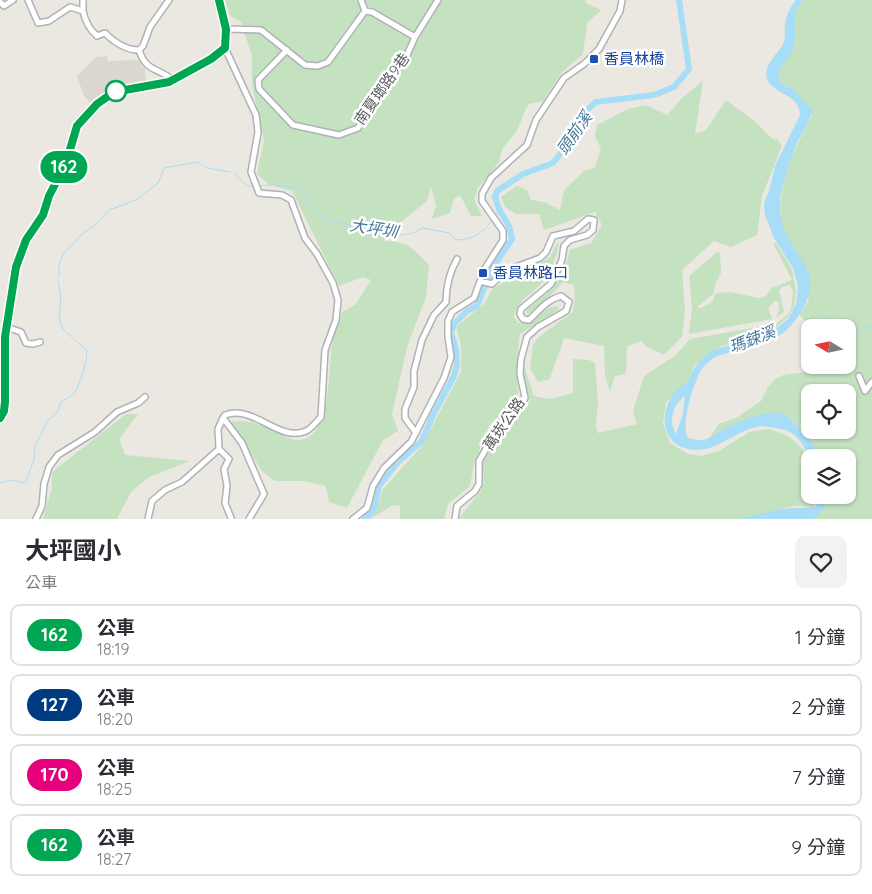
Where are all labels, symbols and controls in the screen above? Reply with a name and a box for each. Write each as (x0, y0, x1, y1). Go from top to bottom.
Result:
street label: 南夏瑯路9巷 (350, 49, 413, 128)
place label: 香員林橋 (604, 49, 664, 68)
marker: 香員林橋 (588, 53, 600, 65)
unlabelled marker (105, 80, 127, 102)
water label: 頭前溪 (552, 106, 597, 158)
line badge: 162 (35, 151, 93, 183)
text: 162 (50, 155, 78, 178)
water label: 大坪圳 (349, 214, 401, 242)
place label: 香員林路口 (493, 263, 568, 282)
marker: 香員林路口 (477, 267, 489, 279)
north arrow (801, 319, 856, 374)
map controls (801, 319, 856, 504)
water label: 瑪鋉溪 (726, 320, 780, 357)
button: locate (801, 384, 856, 439)
street label: 萬崁公路 (479, 394, 529, 454)
button: layers (801, 449, 856, 504)
text: 大坪國小 (25, 535, 121, 565)
button: heart (795, 536, 847, 588)
text: 公車 (25, 572, 57, 592)
text: 公車 (97, 615, 135, 639)
text: 162 (41, 623, 68, 646)
text: 1 分鐘 (795, 625, 845, 649)
text: 18:19 (97, 639, 129, 659)
text: 公車 (97, 685, 135, 709)
text: 127 (41, 693, 68, 716)
text: 2 分鐘 (791, 695, 845, 719)
text: 18:20 (97, 709, 133, 729)
text: 公車 (97, 755, 135, 779)
text: 170 (41, 763, 68, 786)
text: 7 分鐘 (792, 765, 845, 789)
text: 18:25 (97, 779, 132, 799)
text: 公車 (97, 825, 135, 849)
text: 162 (41, 833, 68, 856)
text: 9 分鐘 (791, 835, 845, 859)
text: 18:27 (97, 849, 131, 869)

